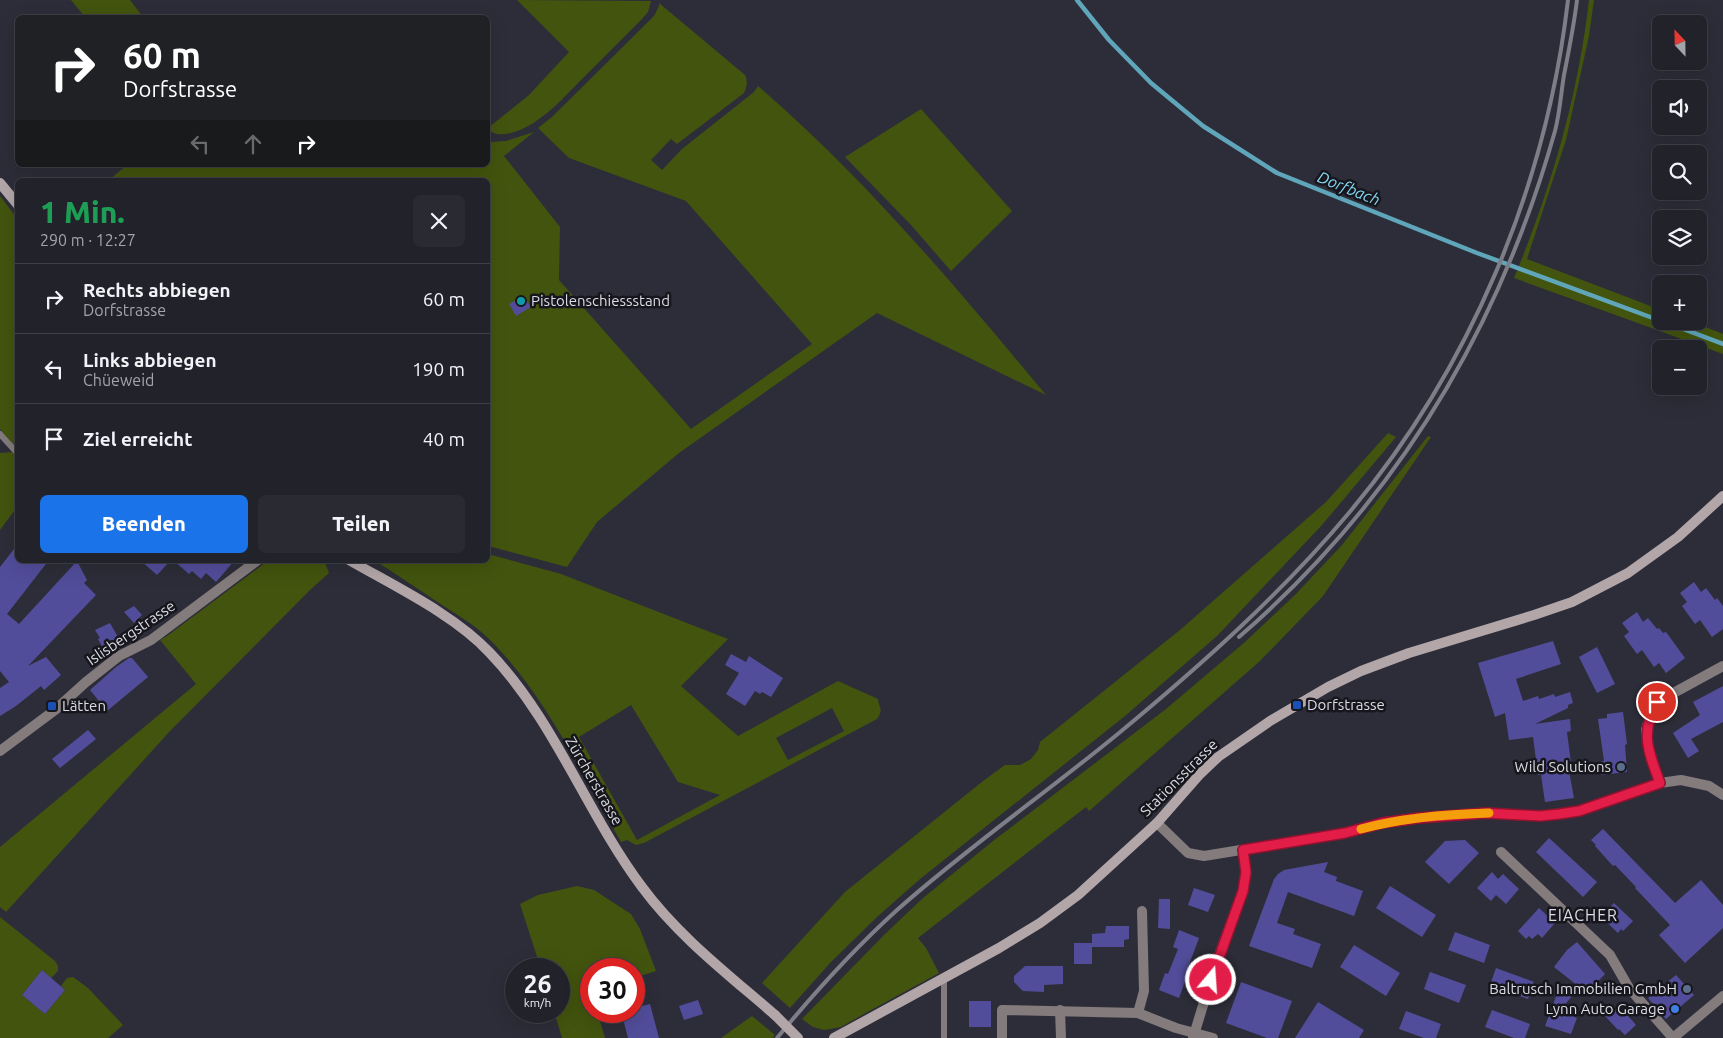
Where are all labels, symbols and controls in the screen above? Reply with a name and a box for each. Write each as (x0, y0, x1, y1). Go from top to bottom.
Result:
north arrow (1652, 15, 1708, 70)
map controls (1652, 15, 1707, 395)
icon: right (40, 35, 105, 100)
text: 60 m (123, 35, 201, 75)
text: Dorfstrasse (123, 76, 237, 101)
button: sound (1652, 80, 1707, 135)
icon: left (186, 130, 214, 158)
icon: ahead (239, 130, 267, 158)
icon: right (292, 130, 320, 158)
button: search (1652, 145, 1707, 200)
water label: Dorfbach (1315, 167, 1383, 209)
text: 1 Min. (40, 195, 125, 229)
button: close (413, 195, 465, 247)
button: layers (1652, 210, 1707, 265)
text: 290 m · 12:27 (40, 231, 136, 249)
button: + (1652, 275, 1707, 330)
text: Rechts abbiegen (83, 279, 231, 301)
icon: right (40, 285, 68, 313)
text: 60 m (423, 288, 465, 310)
place label: Pistolenschiessstand (531, 292, 670, 309)
marker: Pistolenschiessstand (515, 295, 527, 307)
text: Dorfstrasse (83, 301, 166, 319)
button: − (1652, 340, 1707, 395)
text: Links abbiegen (83, 349, 217, 371)
icon: left (40, 355, 68, 383)
text: 190 m (412, 358, 465, 380)
text: Chüeweid (83, 371, 154, 389)
icon: arrive (40, 425, 68, 453)
text: Ziel erreicht (83, 428, 192, 450)
text: 40 m (423, 428, 465, 450)
button: Beenden (40, 495, 248, 553)
button: Teilen (258, 495, 465, 553)
street label: Islisbergstrasse (83, 597, 178, 668)
pin (1636, 681, 1678, 723)
icon: arrive (1643, 688, 1671, 716)
place label: Dorfstrasse (1307, 696, 1385, 713)
place label: Lätten (62, 697, 106, 714)
marker: Dorfstrasse (1291, 699, 1303, 711)
marker: Lätten (46, 700, 58, 712)
street label: Zürcherstrasse (562, 734, 627, 828)
street label: Stationsstrasse (1137, 736, 1221, 820)
place label: Wild Solutions (1515, 758, 1611, 775)
marker: Wild Solutions (1615, 761, 1627, 773)
district label: EIACHER (1548, 906, 1618, 924)
position arrow (1184, 953, 1236, 1005)
speed limit sign: 30 (580, 958, 645, 1023)
text: 26 (523, 970, 552, 998)
place label: Baltrusch Immobilien GmbH (1489, 980, 1677, 997)
marker: Baltrusch Immobilien GmbH (1681, 983, 1693, 995)
text: km/h (524, 996, 551, 1009)
place label: Lynn Auto Garage (1545, 1000, 1665, 1017)
marker: Lynn Auto Garage (1669, 1003, 1681, 1015)

